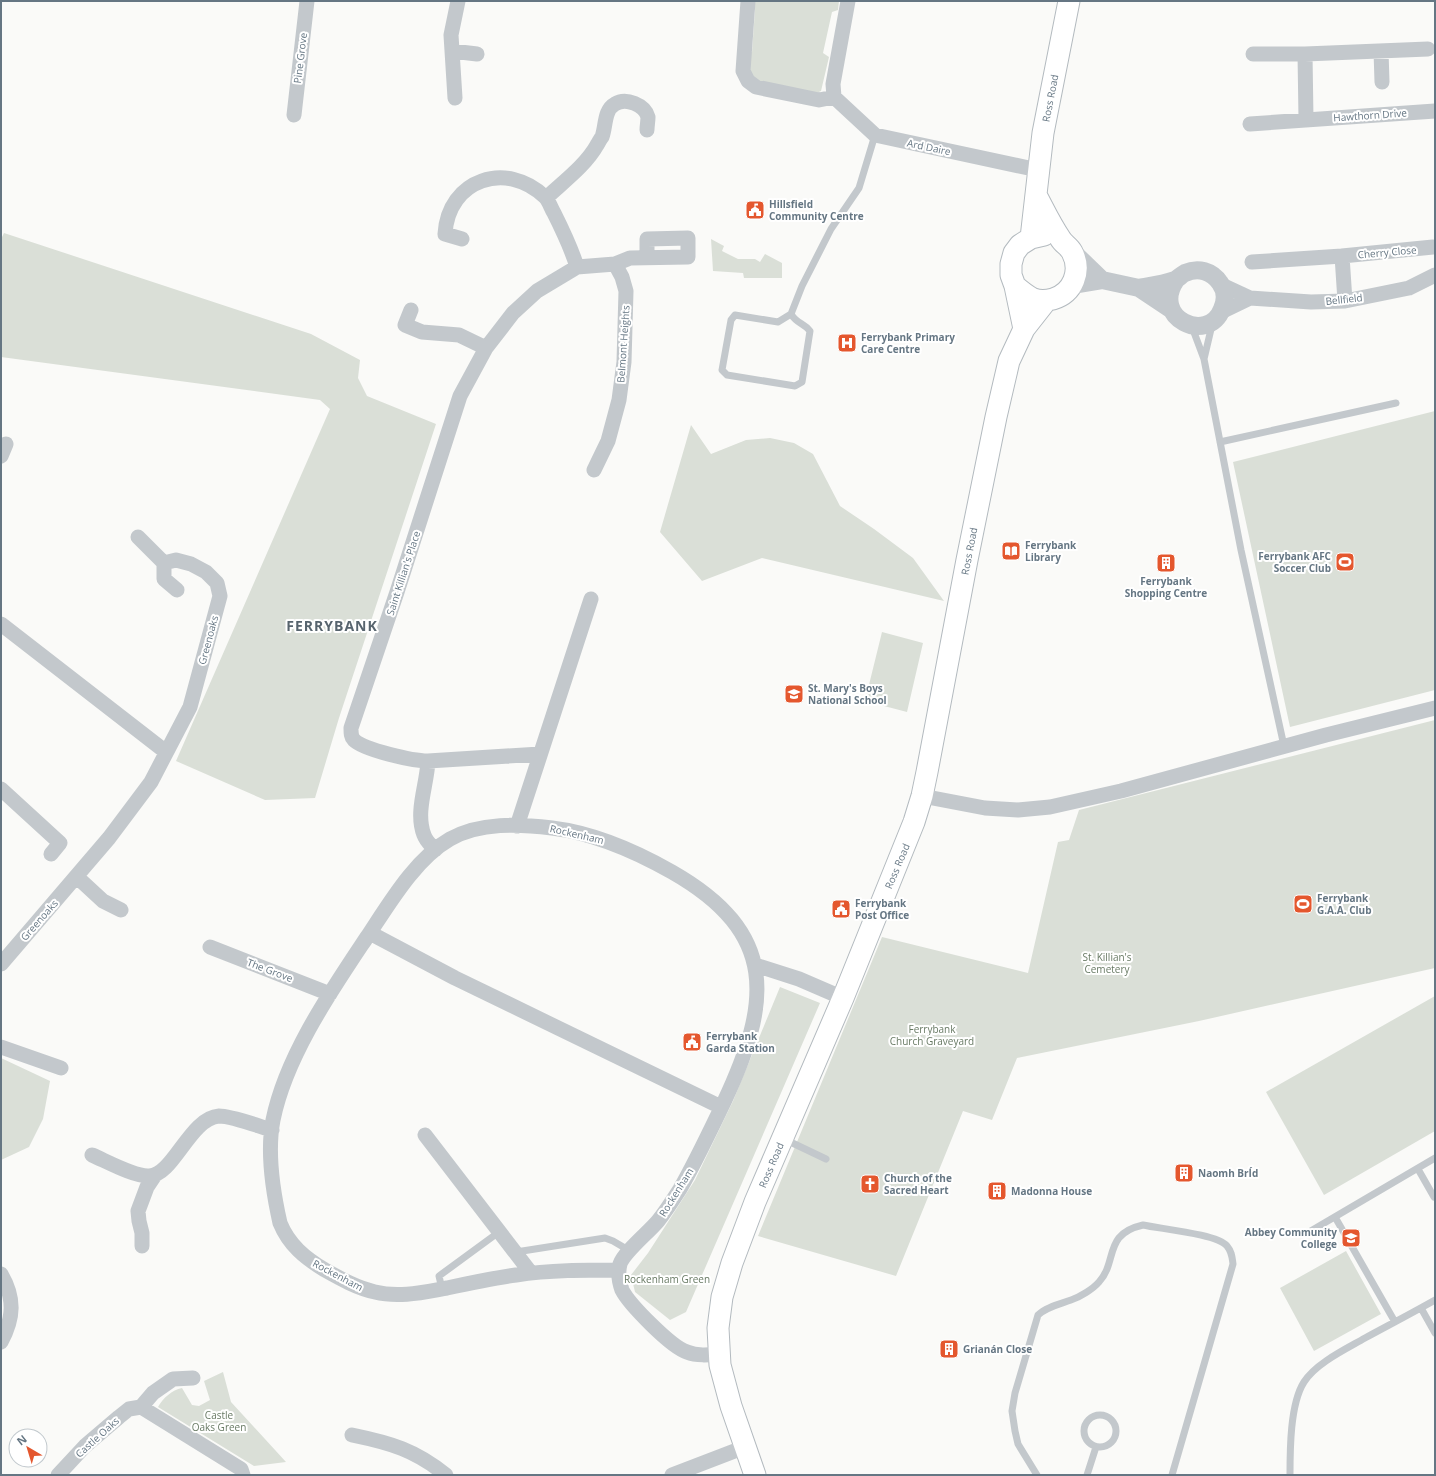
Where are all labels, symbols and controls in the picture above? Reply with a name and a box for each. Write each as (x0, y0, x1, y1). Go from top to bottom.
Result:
street label: Pine Grove (290, 32, 310, 84)
street label: Ross Road (1039, 73, 1061, 123)
street label: Hawthorn Drive (1333, 105, 1408, 125)
street label: Ard Daire (906, 136, 952, 159)
place label: Hillsfield Community Centre (769, 197, 864, 223)
public building icon: Hillsfield Community Centre (744, 199, 766, 221)
street label: Cherry Close (1357, 242, 1417, 262)
street label: Bellfield (1325, 290, 1363, 308)
street label: Belmont Heights (613, 305, 633, 383)
place label: Ferrybank Primary Care Centre (861, 330, 955, 356)
hospital icon: Ferrybank Primary Care Centre (836, 332, 858, 354)
street label: Ross Road (958, 526, 980, 576)
street label: Saint Killian's Place (383, 529, 423, 617)
place label: Ferrybank Library (1025, 538, 1077, 564)
library icon: Ferrybank Library (1000, 540, 1022, 562)
place label: Ferrybank AFC Soccer Club (1258, 549, 1332, 575)
sports icon: Ferrybank AFC Soccer Club (1334, 551, 1356, 573)
building icon: Ferrybank Shopping Centre (1155, 552, 1177, 574)
place label: Ferrybank Shopping Centre (1125, 574, 1207, 600)
street label: Greenoaks (195, 614, 221, 666)
district label: FERRYBANK (286, 616, 378, 635)
place label: St. Mary's Boys National School (808, 681, 887, 707)
school or university icon: St. Mary's Boys National School (783, 683, 805, 705)
street label: Rockenham (549, 821, 605, 847)
street label: Ross Road (881, 841, 913, 891)
place label: Ferrybank G.A.A. Club (1317, 891, 1372, 917)
sports icon: Ferrybank G.A.A. Club (1292, 893, 1314, 915)
street label: Greenoaks (17, 896, 61, 944)
place label: Ferrybank Post Office (855, 896, 909, 922)
public building icon: Ferrybank Post Office (830, 898, 852, 920)
park label: St. Killian's Cemetery (1082, 950, 1132, 976)
street label: The Grove (245, 955, 295, 985)
park label: Ferrybank Church Graveyard (890, 1022, 974, 1048)
place label: Ferrybank Garda Station (706, 1029, 775, 1055)
public building icon: Ferrybank Garda Station (681, 1031, 703, 1053)
street label: Ross Road (755, 1140, 787, 1190)
building icon: Naomh BrÍd (1173, 1162, 1195, 1184)
street label: Rockenham (656, 1165, 696, 1219)
place label: Naomh BrÍd (1198, 1166, 1258, 1180)
place label: Church of the Sacred Heart (884, 1171, 952, 1197)
church icon: Church of the Sacred Heart (859, 1173, 881, 1195)
building icon: Madonna House (986, 1180, 1008, 1202)
place label: Madonna House (1011, 1184, 1092, 1198)
place label: Abbey Community College (1245, 1225, 1337, 1251)
school or university icon: Abbey Community College (1340, 1227, 1362, 1249)
street label: Rockenham (310, 1256, 366, 1294)
park label: Rockenham Green (624, 1272, 710, 1286)
building icon: Grianán Close (938, 1338, 960, 1360)
place label: Grianán Close (963, 1342, 1032, 1356)
park label: Castle Oaks Green (192, 1408, 246, 1434)
street label: Castle Oaks (72, 1413, 122, 1460)
north arrow (8, 1428, 48, 1468)
text: N (13, 1431, 30, 1448)

